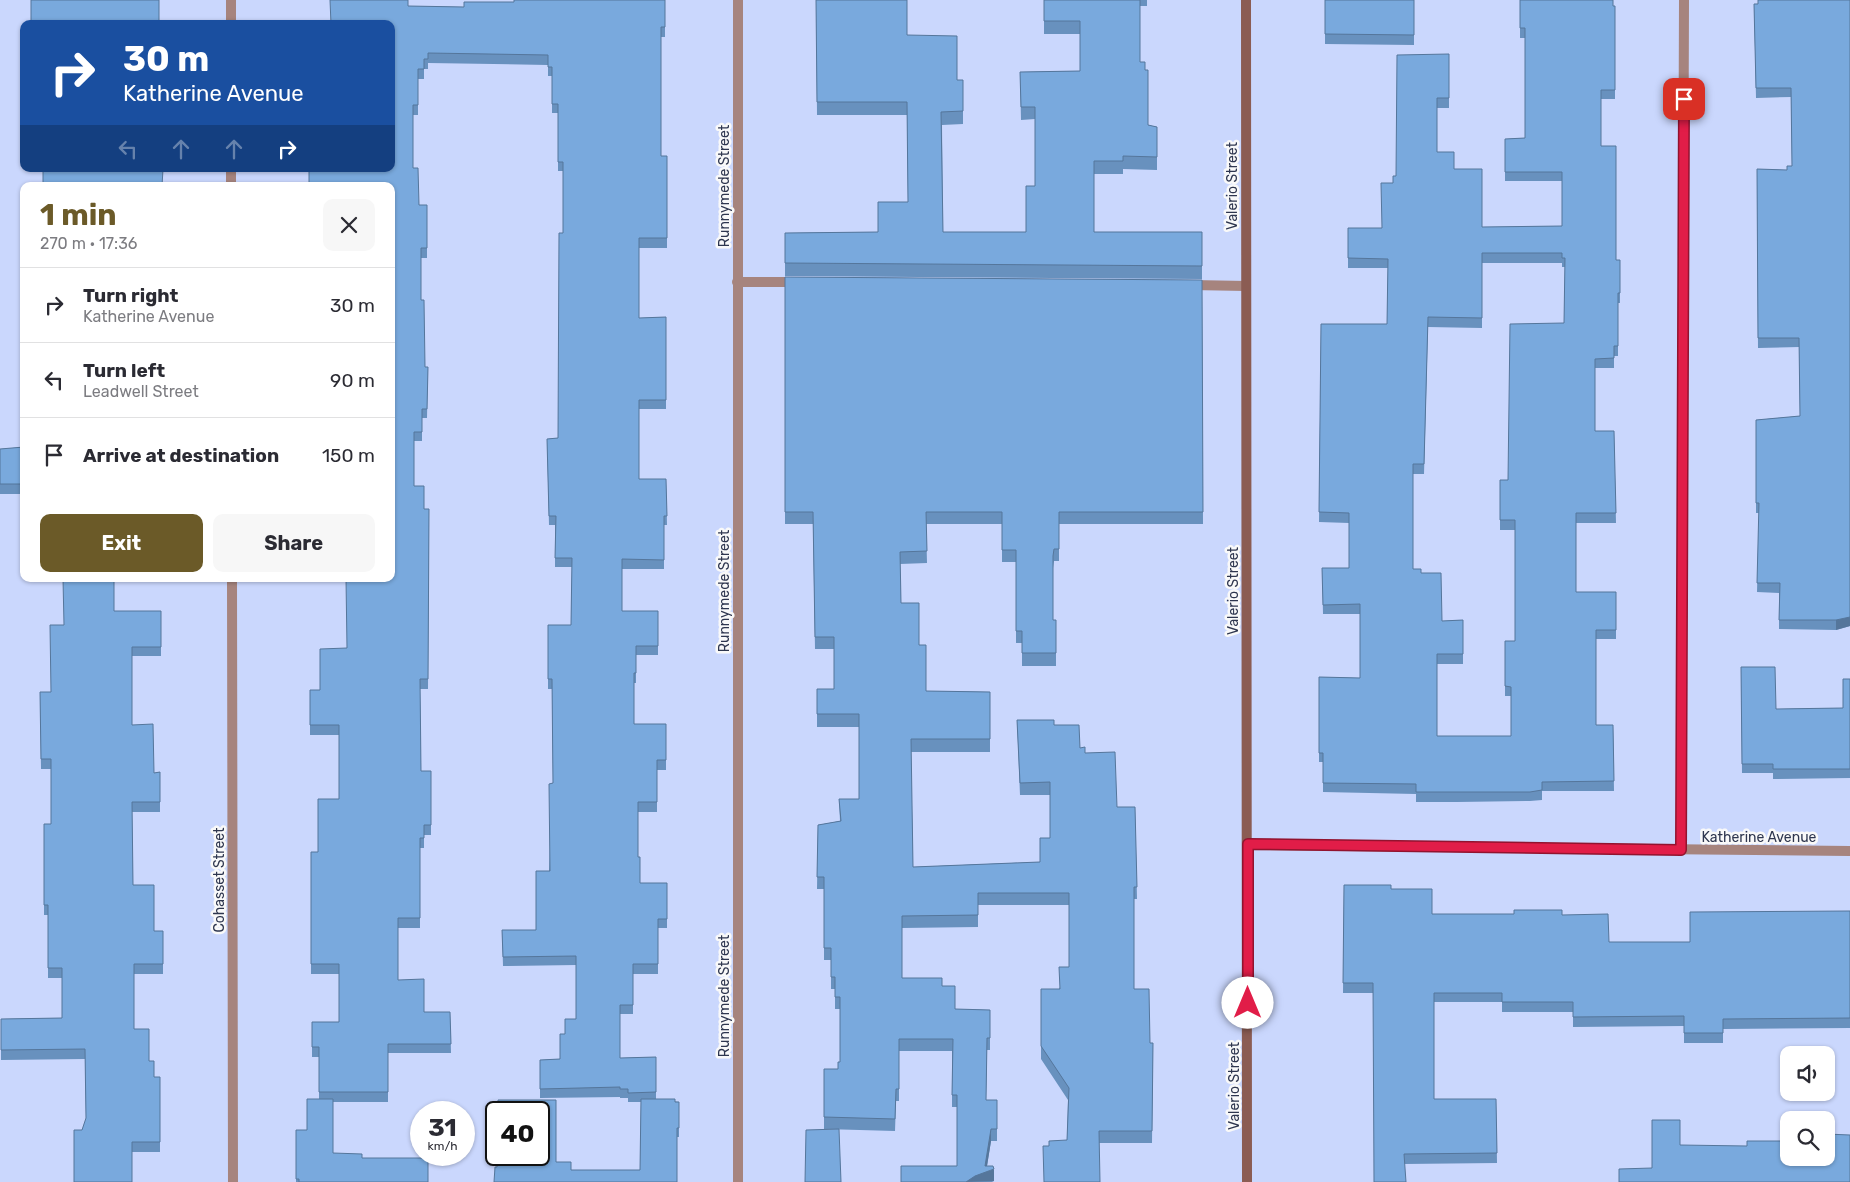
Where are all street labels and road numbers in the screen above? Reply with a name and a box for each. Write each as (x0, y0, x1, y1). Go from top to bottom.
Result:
street label: Runnymede Street (716, 124, 733, 247)
street label: Valerio Street (1224, 141, 1241, 230)
street label: Runnymede Street (716, 529, 733, 652)
street label: Valerio Street (1225, 546, 1242, 635)
street label: Cohasset Street (211, 827, 228, 933)
street label: Katherine Avenue (1702, 829, 1817, 846)
street label: Runnymede Street (716, 934, 733, 1057)
street label: Valerio Street (1226, 1041, 1243, 1130)

